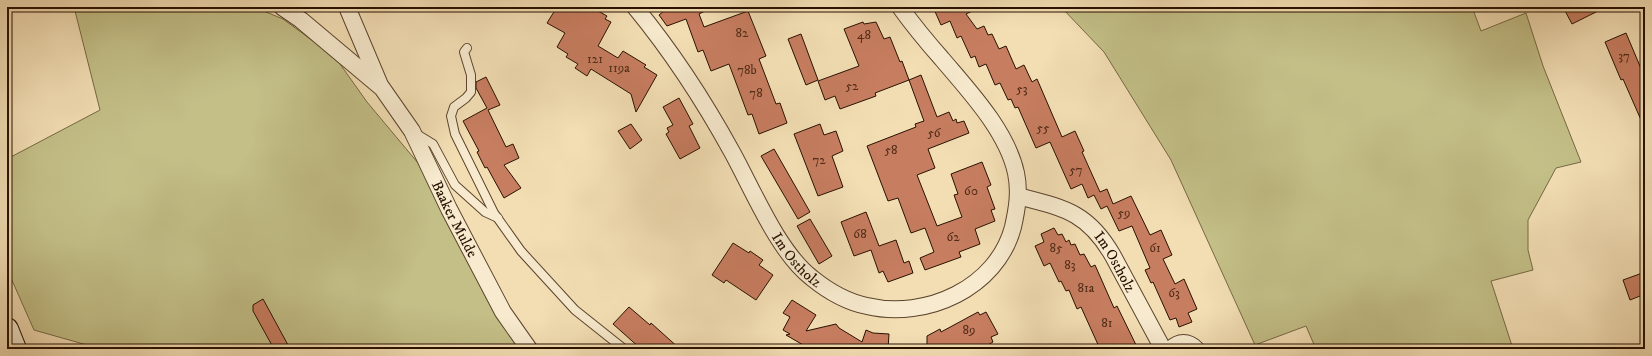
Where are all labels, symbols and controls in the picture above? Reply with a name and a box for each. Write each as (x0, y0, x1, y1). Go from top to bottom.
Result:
house number: 82 (736, 25, 749, 41)
house number: 48 (857, 27, 871, 43)
house number: 37 (1618, 48, 1630, 64)
house number: 121 (587, 51, 603, 67)
house number: 119a (608, 60, 630, 76)
house number: 78b (737, 62, 757, 78)
house number: 52 (846, 78, 859, 94)
house number: 53 (1016, 81, 1028, 97)
house number: 78 (749, 85, 763, 101)
house number: 55 (1037, 120, 1050, 136)
house number: 56 (927, 125, 942, 141)
house number: 58 (885, 142, 897, 158)
house number: 72 (812, 152, 826, 168)
house number: 57 (1069, 162, 1083, 178)
street label: Baaker Mulde (427, 178, 482, 261)
house number: 60 (964, 183, 978, 199)
house number: 59 (1118, 205, 1130, 221)
house number: 68 (853, 226, 867, 242)
street label: Im Ostholz (1090, 227, 1140, 296)
street label: Im Ostholz (767, 229, 826, 292)
house number: 62 (946, 229, 960, 245)
house number: 85 (1050, 240, 1063, 256)
house number: 61 (1149, 240, 1161, 256)
house number: 83 (1064, 257, 1076, 273)
house number: 81a (1078, 280, 1095, 296)
house number: 63 (1168, 285, 1180, 301)
house number: 81 (1101, 315, 1113, 331)
house number: 89 (963, 322, 976, 338)

